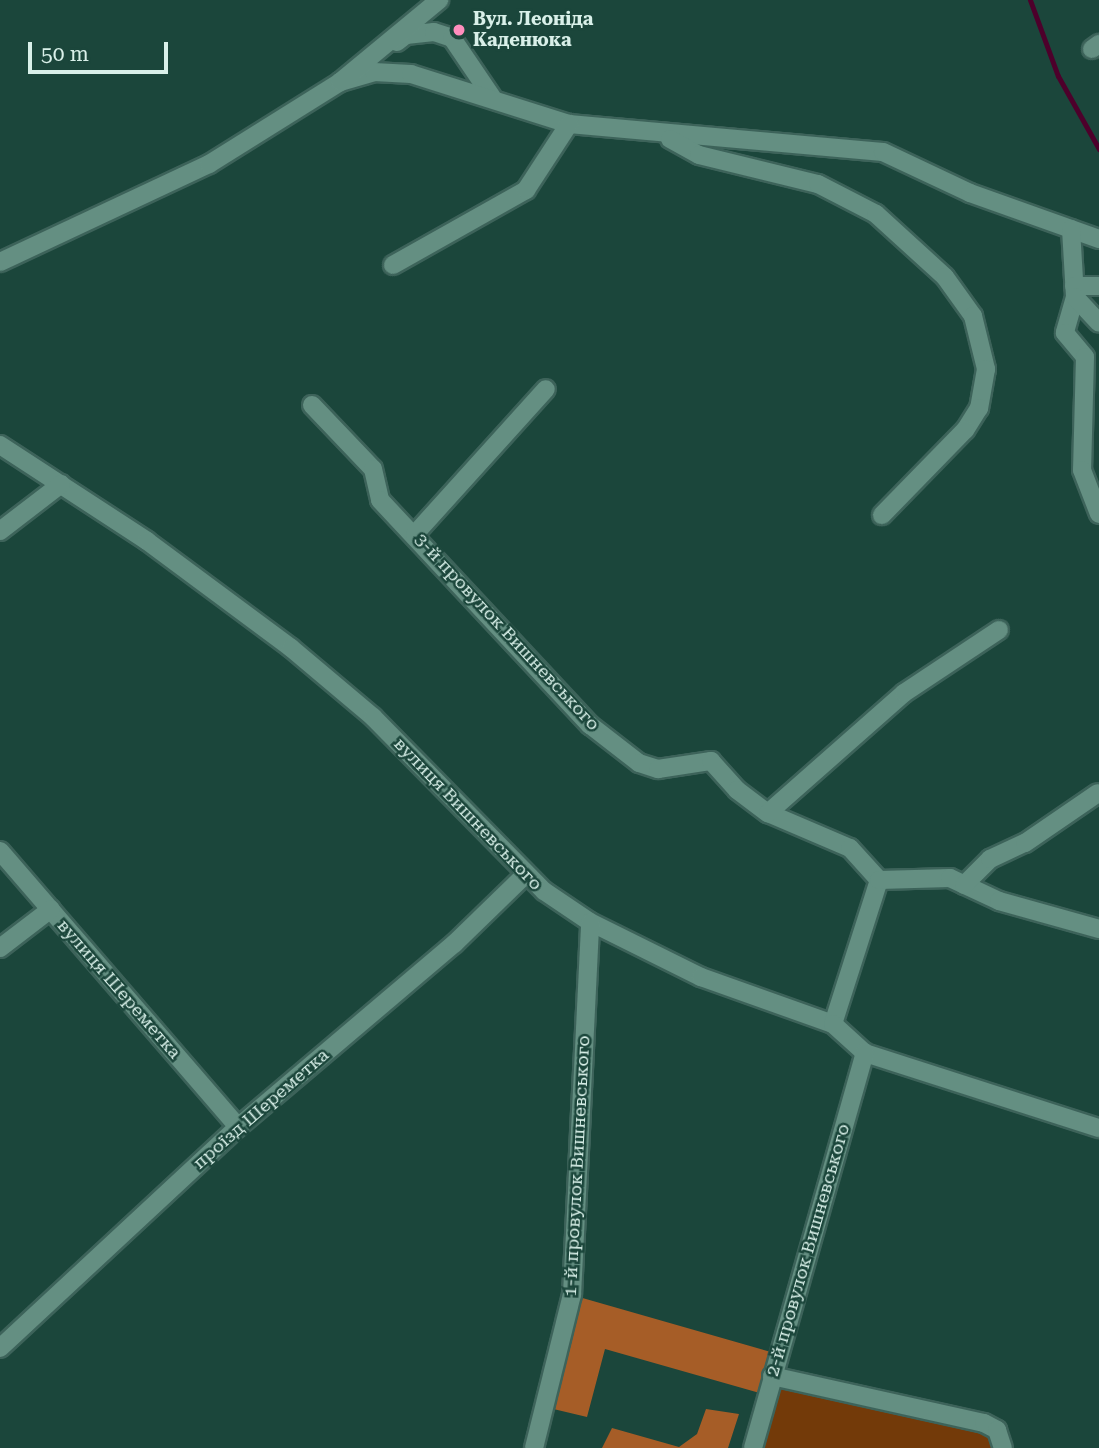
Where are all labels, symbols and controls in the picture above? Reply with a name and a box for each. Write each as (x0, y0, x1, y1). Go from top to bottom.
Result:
place label: Вул. Леоніда Каденюка (473, 9, 593, 52)
marker: Вул. Леоніда Каденюка (451, 22, 467, 38)
scale bar (32, 28, 172, 72)
text: 50 m (41, 42, 89, 66)
street label: 3-й провулок Вишневського (410, 529, 604, 735)
street label: вулиця Вишневського (389, 733, 547, 895)
street label: вулиця Шереметка (53, 915, 185, 1063)
street label: 1-й провулок Вишневського (559, 1035, 595, 1297)
street label: проїзд Шереметка (189, 1044, 333, 1174)
street label: 2-й провулок Вишневського (762, 1121, 854, 1379)

